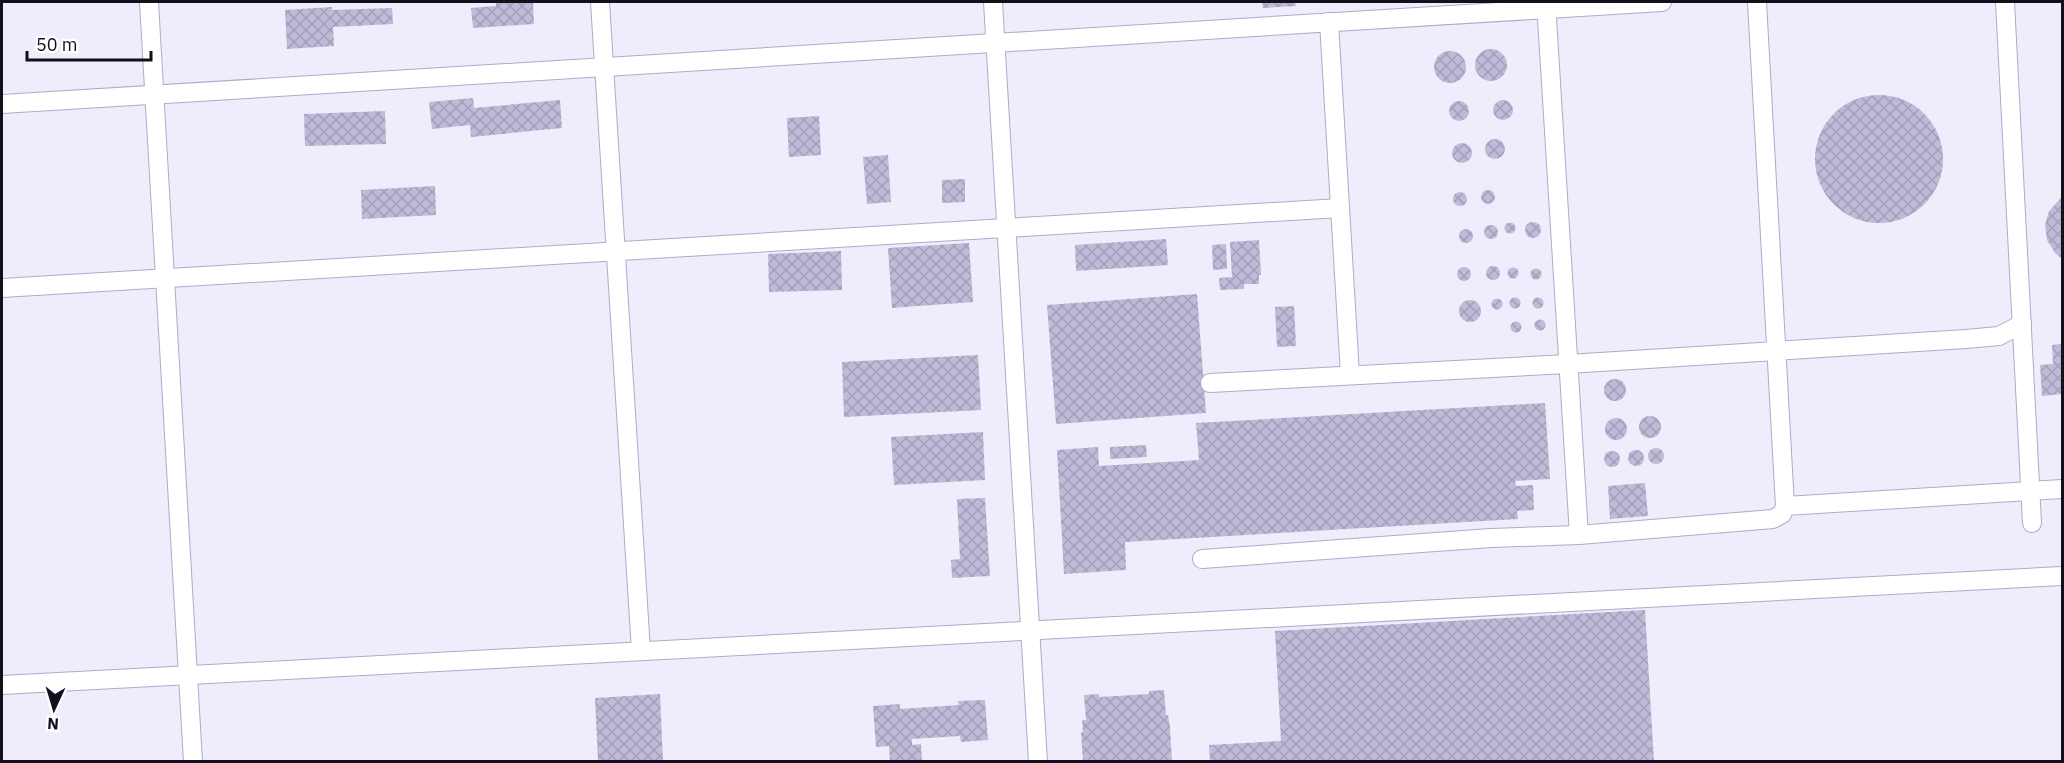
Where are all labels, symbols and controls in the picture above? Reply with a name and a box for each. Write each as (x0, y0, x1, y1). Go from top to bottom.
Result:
scale bar (27, 24, 152, 62)
text: 50 m (36, 33, 78, 56)
north arrow (24, 679, 84, 739)
text: N (46, 714, 59, 734)

